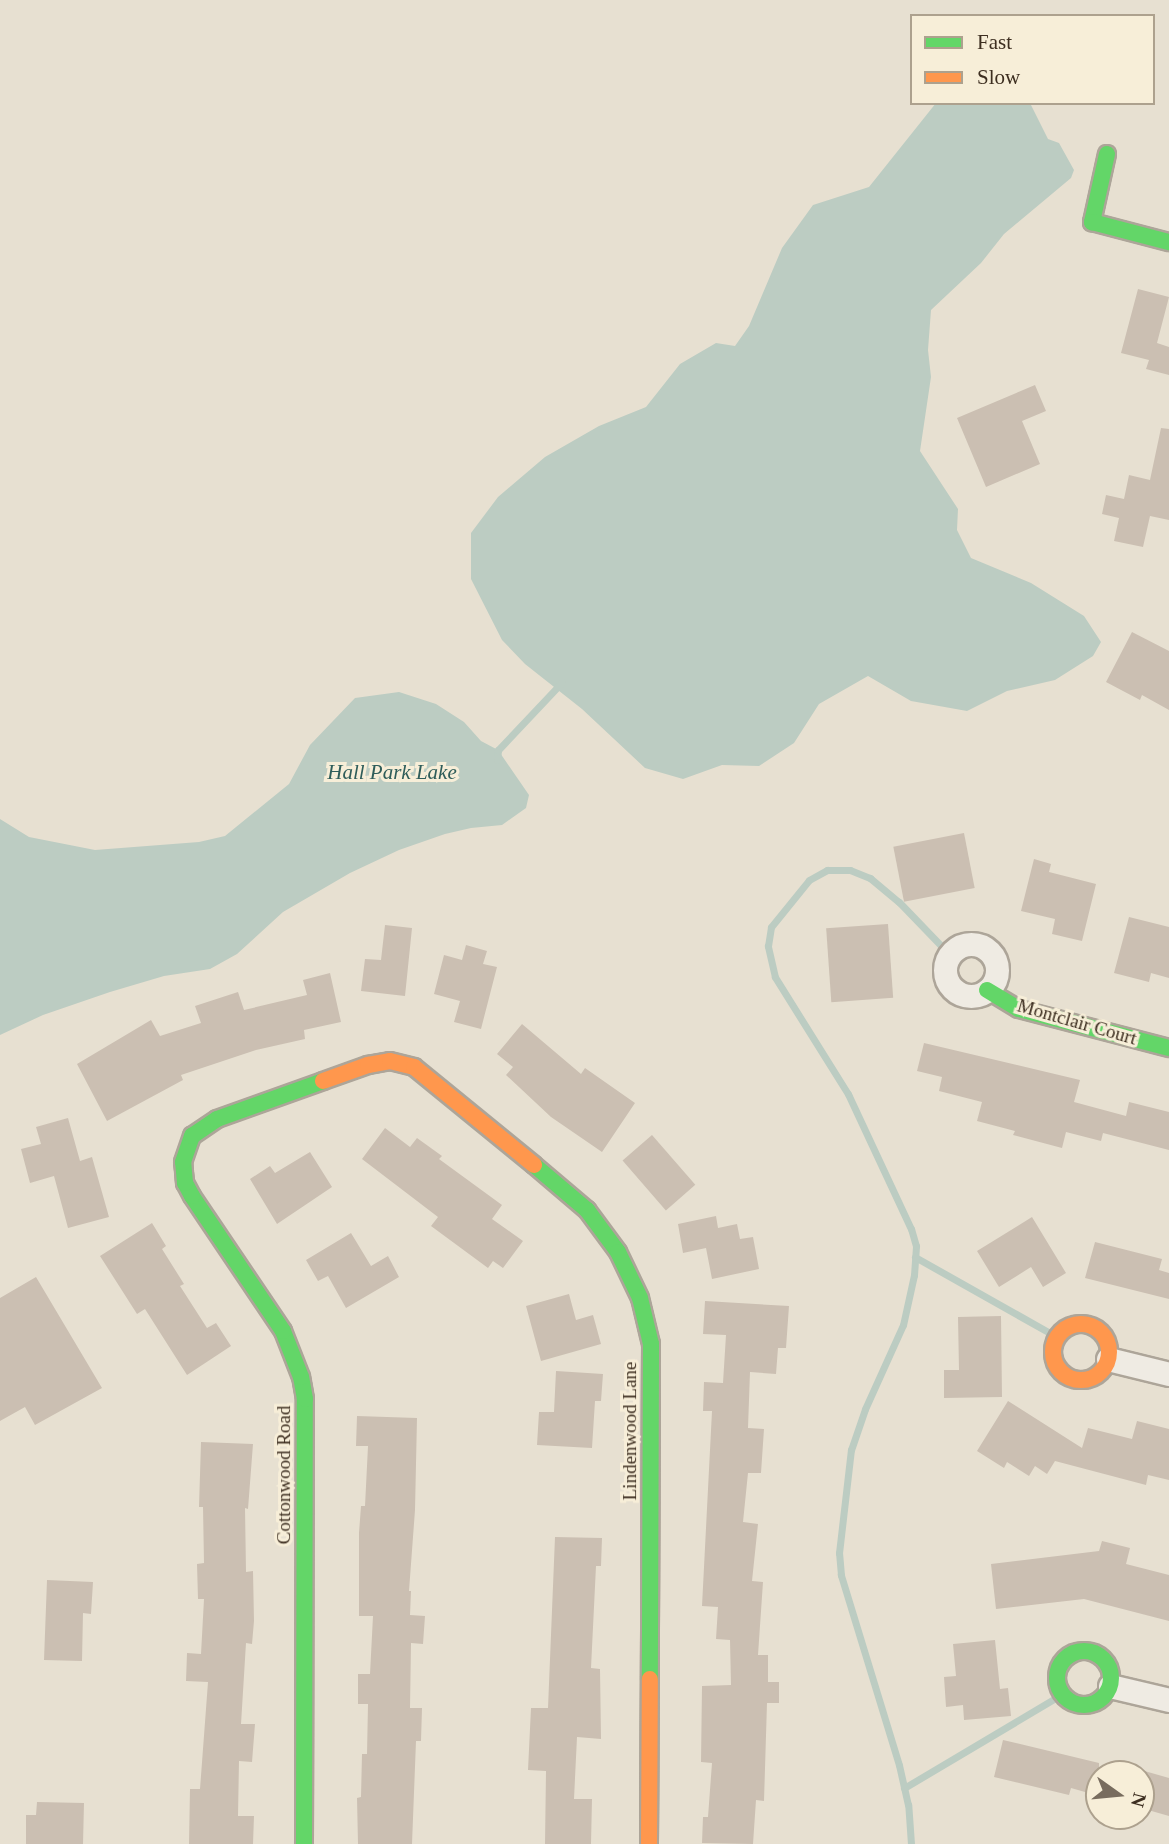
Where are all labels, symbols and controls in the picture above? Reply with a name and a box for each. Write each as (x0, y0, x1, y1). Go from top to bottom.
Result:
legend (910, 14, 1155, 105)
text: Fast (977, 30, 1012, 54)
text: Slow (977, 65, 1020, 89)
water label: Hall Park Lake (327, 759, 457, 785)
street label: Montclair Court (1015, 994, 1139, 1050)
street label: Lindenwood Lane (619, 1362, 641, 1500)
street label: Cottonwood Road (273, 1406, 295, 1544)
north arrow (1085, 1760, 1155, 1830)
text: N (1127, 1791, 1151, 1809)

